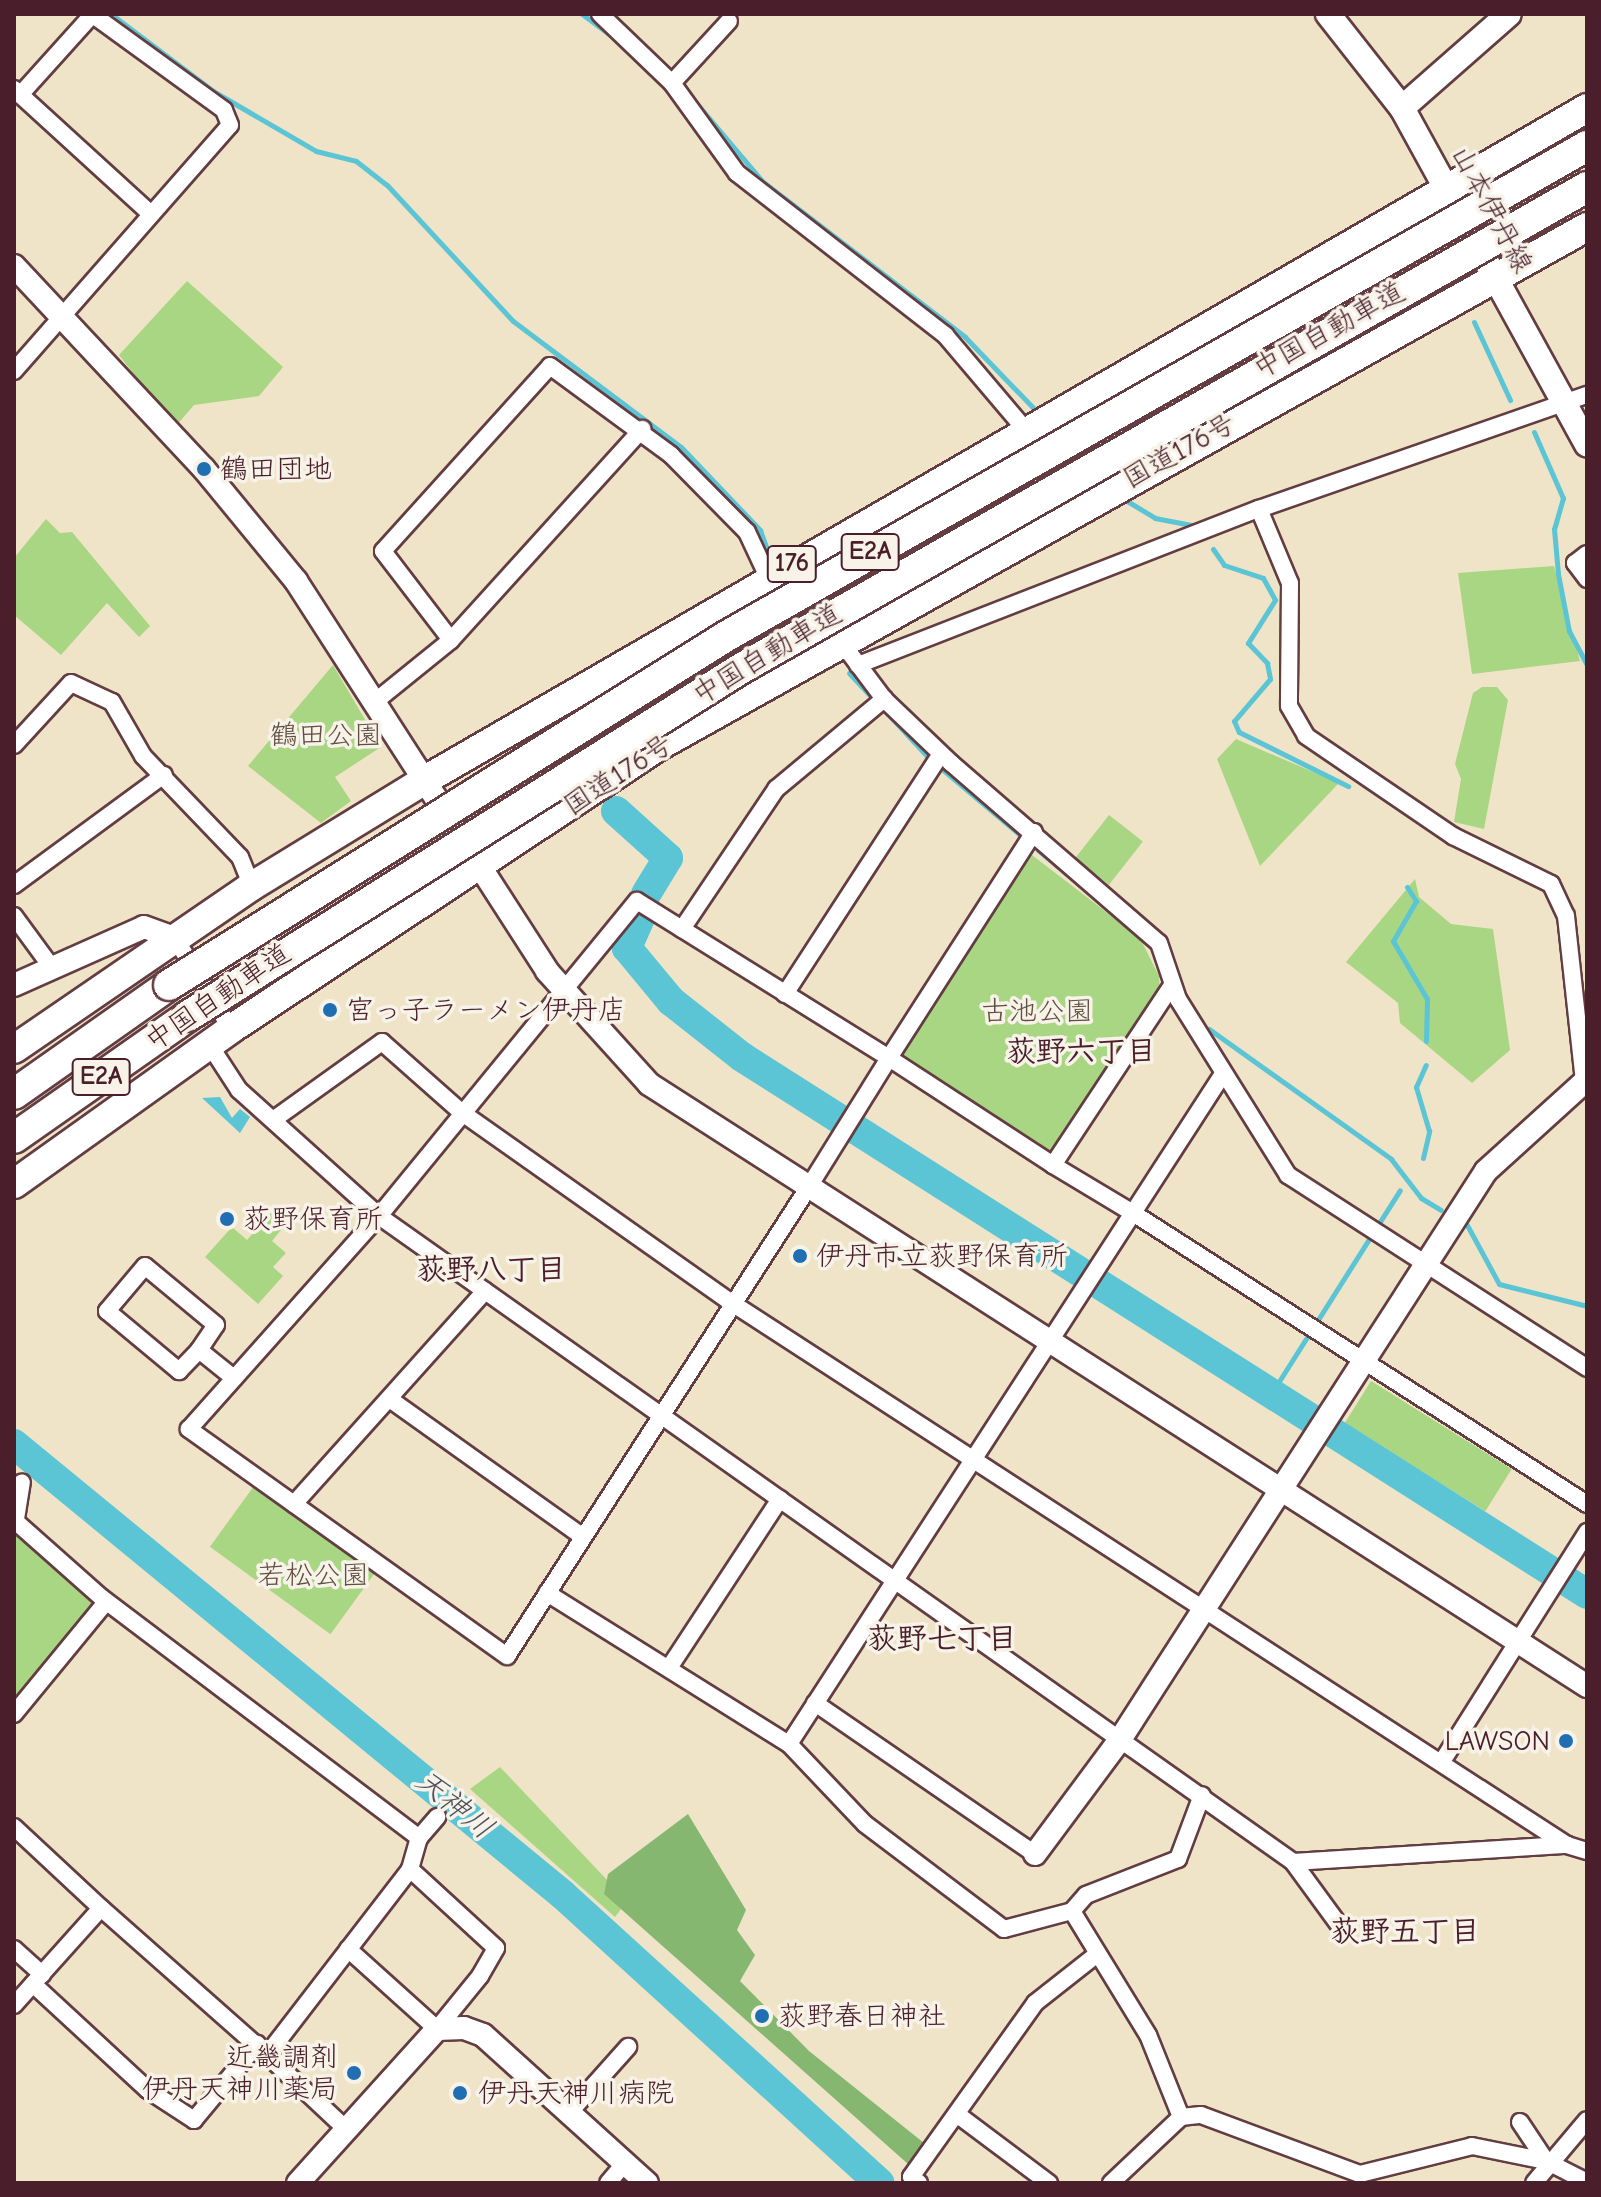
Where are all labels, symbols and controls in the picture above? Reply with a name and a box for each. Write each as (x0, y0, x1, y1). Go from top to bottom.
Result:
street label: 山本伊丹線 (1444, 139, 1540, 279)
street label: 中国自動車道 (1247, 275, 1411, 385)
street label: 国道176号 (1117, 406, 1241, 496)
place label: 鶴田団地 (220, 452, 332, 486)
marker: 鶴田団地 (195, 460, 213, 478)
road number: E2A (840, 530, 900, 574)
road number: 176 (766, 542, 818, 586)
street label: 中国自動車道 (686, 596, 848, 712)
park label: 鶴田公園 (270, 718, 382, 752)
street label: 国道176号 (557, 727, 679, 823)
street label: 中国自動車道 (139, 936, 297, 1058)
place label: 宮っ子ラーメン伊丹店 (346, 993, 626, 1027)
park label: 古池公園 (981, 994, 1093, 1028)
marker: 宮っ子ラーメン伊丹店 (321, 1001, 339, 1019)
district label: 荻野六丁目 (1006, 1034, 1156, 1070)
road number: E2A (71, 1055, 131, 1099)
place label: 荻野保育所 (243, 1202, 383, 1236)
marker: 荻野保育所 (218, 1210, 236, 1228)
place label: 伊丹市立荻野保育所 (816, 1239, 1068, 1273)
marker: 伊丹市立荻野保育所 (791, 1247, 809, 1265)
district label: 荻野八丁目 (416, 1252, 566, 1288)
park label: 若松公園 (257, 1558, 369, 1592)
district label: 荻野七丁目 (867, 1621, 1017, 1657)
place label: LAWSON (1445, 1724, 1550, 1758)
marker: LAWSON (1557, 1732, 1575, 1750)
water label: 天神川 (408, 1763, 500, 1847)
district label: 荻野五丁目 (1330, 1914, 1480, 1950)
place label: 荻野春日神社 (778, 1999, 946, 2033)
marker: 荻野春日神社 (753, 2007, 771, 2025)
place label: 近畿調剤 伊丹天神川薬局 (142, 2040, 338, 2106)
marker: 近畿調剤 伊丹天神川薬局 (345, 2064, 363, 2082)
place label: 伊丹天神川病院 (478, 2076, 674, 2110)
marker: 伊丹天神川病院 (449, 2082, 471, 2104)

